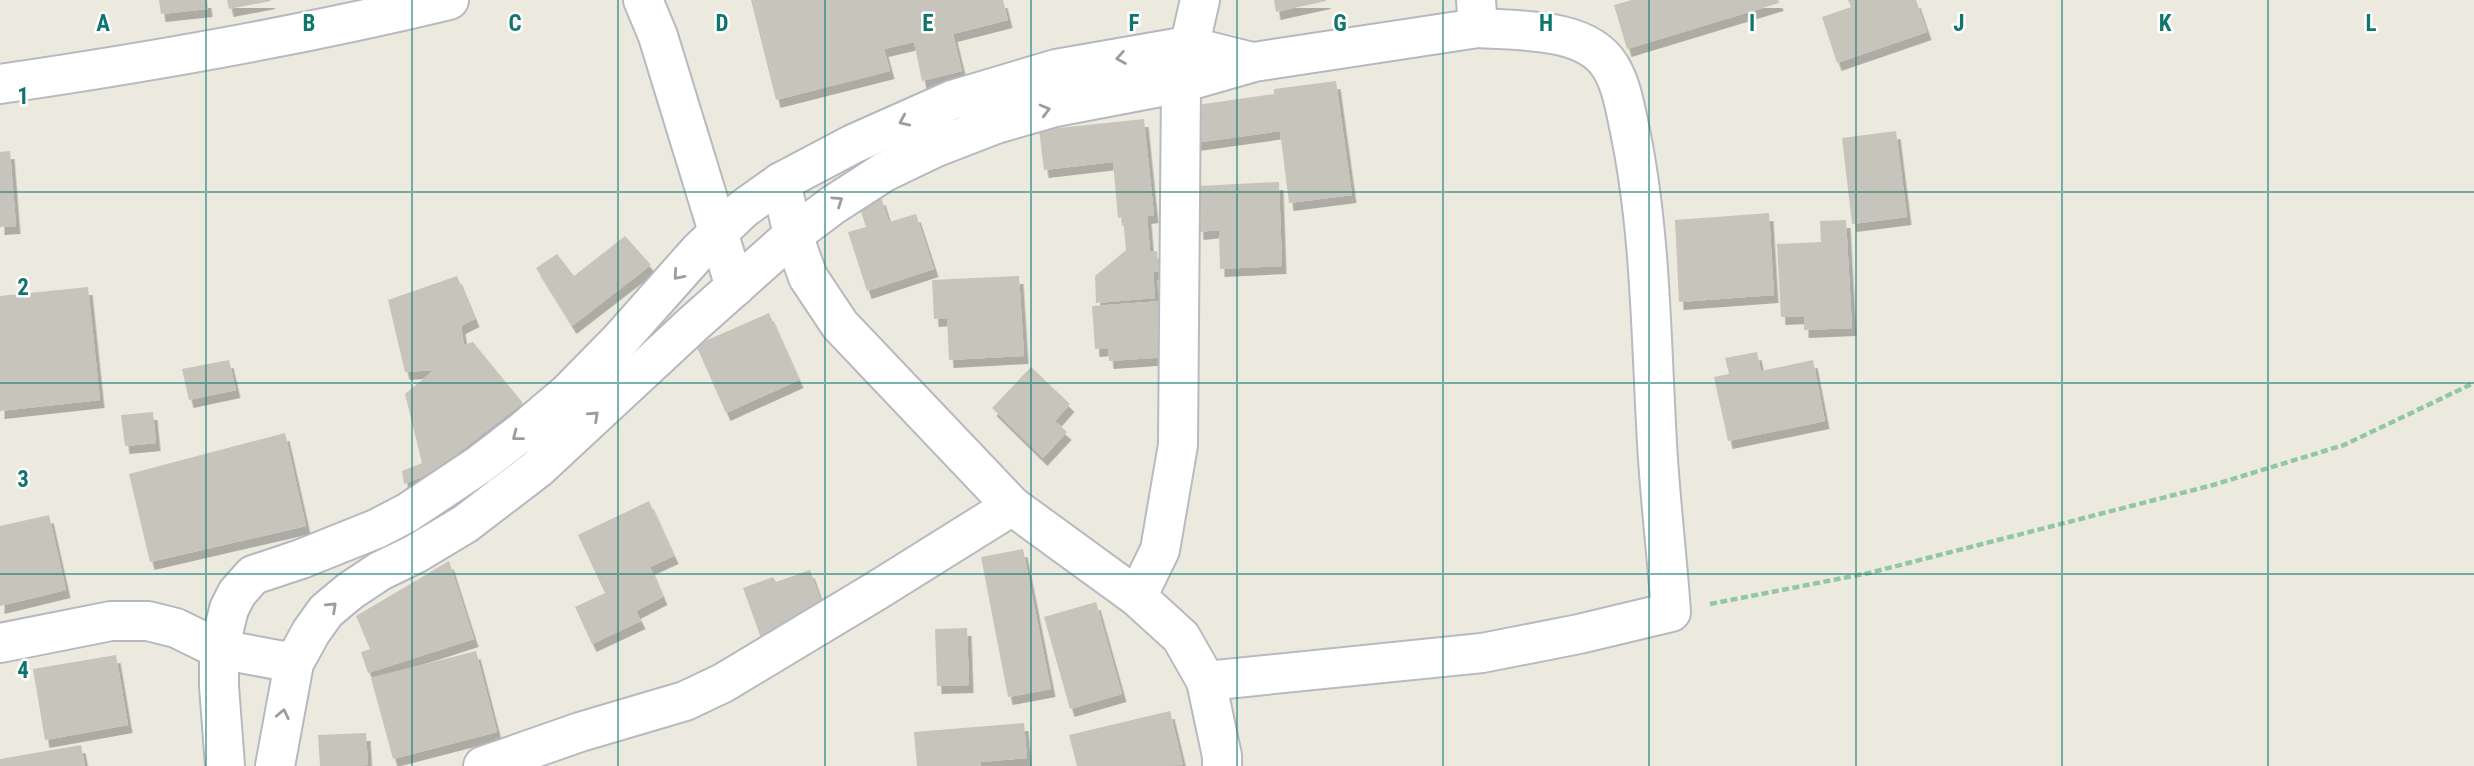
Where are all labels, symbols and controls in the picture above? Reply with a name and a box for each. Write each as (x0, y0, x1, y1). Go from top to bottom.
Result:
text: A (96, 10, 110, 37)
text: B (303, 10, 315, 37)
text: C (508, 10, 522, 37)
text: D (716, 10, 729, 37)
text: E (922, 10, 934, 37)
text: F (1129, 10, 1140, 37)
text: G (1333, 10, 1347, 37)
text: H (1539, 10, 1553, 37)
text: I (1749, 10, 1755, 37)
text: J (1953, 10, 1965, 37)
text: K (2159, 10, 2172, 37)
text: L (2365, 10, 2377, 37)
one-way arrow (1115, 50, 1127, 65)
text: 1 (17, 83, 29, 110)
one-way arrow (1039, 104, 1051, 118)
one-way arrow (898, 113, 911, 127)
one-way arrow (830, 197, 843, 210)
one-way arrow (674, 267, 686, 280)
text: 2 (17, 274, 29, 301)
one-way arrow (586, 412, 599, 424)
one-way arrow (513, 427, 525, 440)
text: 3 (17, 466, 29, 493)
one-way arrow (324, 602, 337, 615)
text: 4 (17, 657, 29, 684)
one-way arrow (275, 708, 290, 720)

